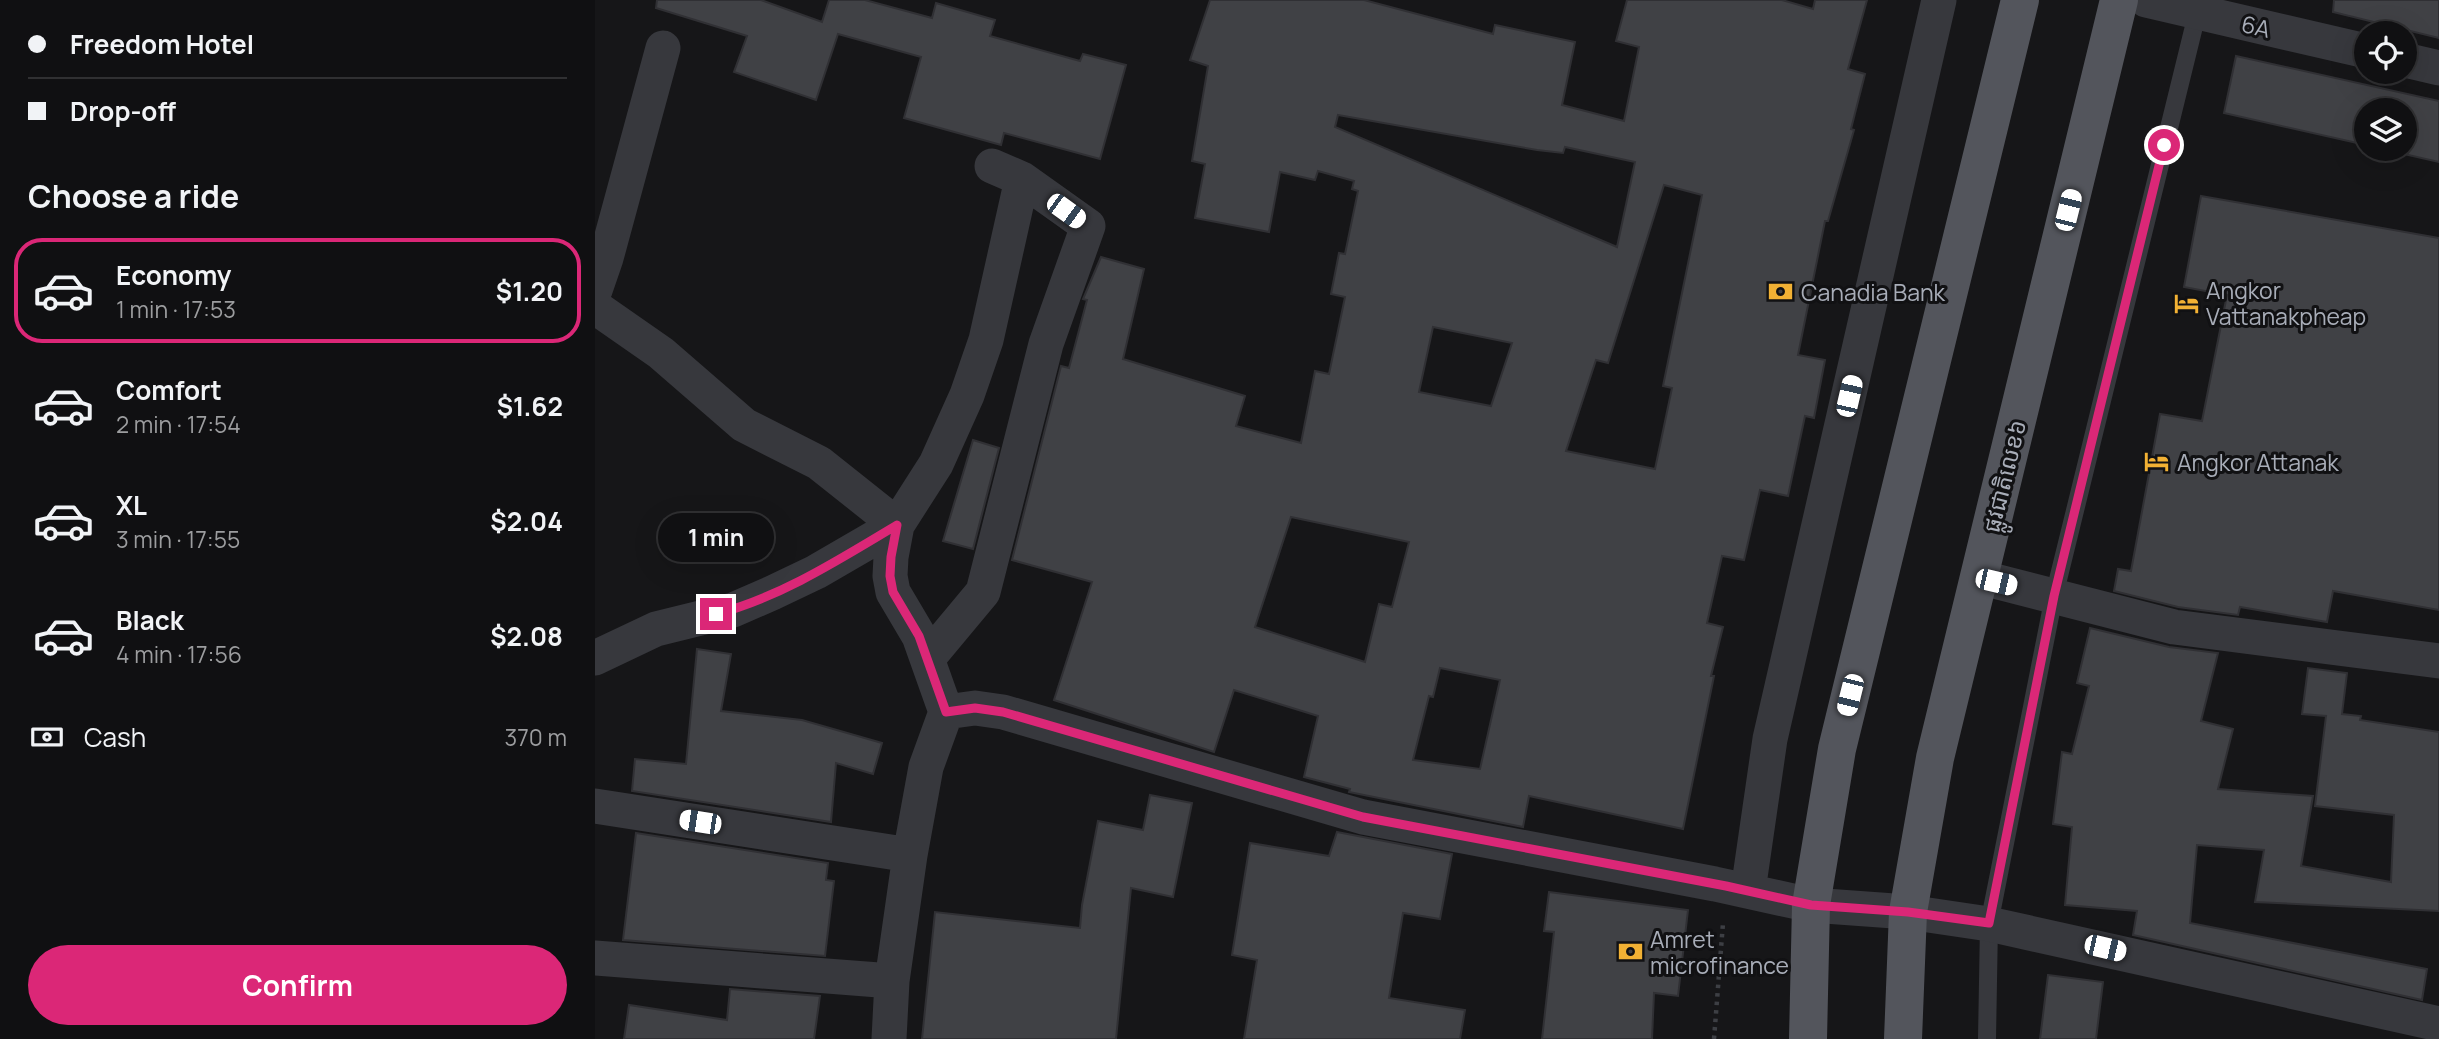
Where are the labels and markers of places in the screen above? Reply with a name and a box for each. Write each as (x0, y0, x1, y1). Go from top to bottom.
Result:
place label: Angkor Vattanakpheap (2206, 274, 2366, 332)
place label: Canadia Bank (1801, 276, 1946, 308)
bank icon: Canadia Bank (1767, 278, 1795, 306)
hotel icon: Angkor Vattanakpheap (2172, 289, 2200, 317)
place label: Angkor Attanak (2177, 446, 2339, 478)
hotel icon: Angkor Attanak (2143, 448, 2171, 476)
place label: Amret microfinance (1650, 923, 1789, 981)
bank icon: Amret microfinance (1616, 938, 1644, 966)

